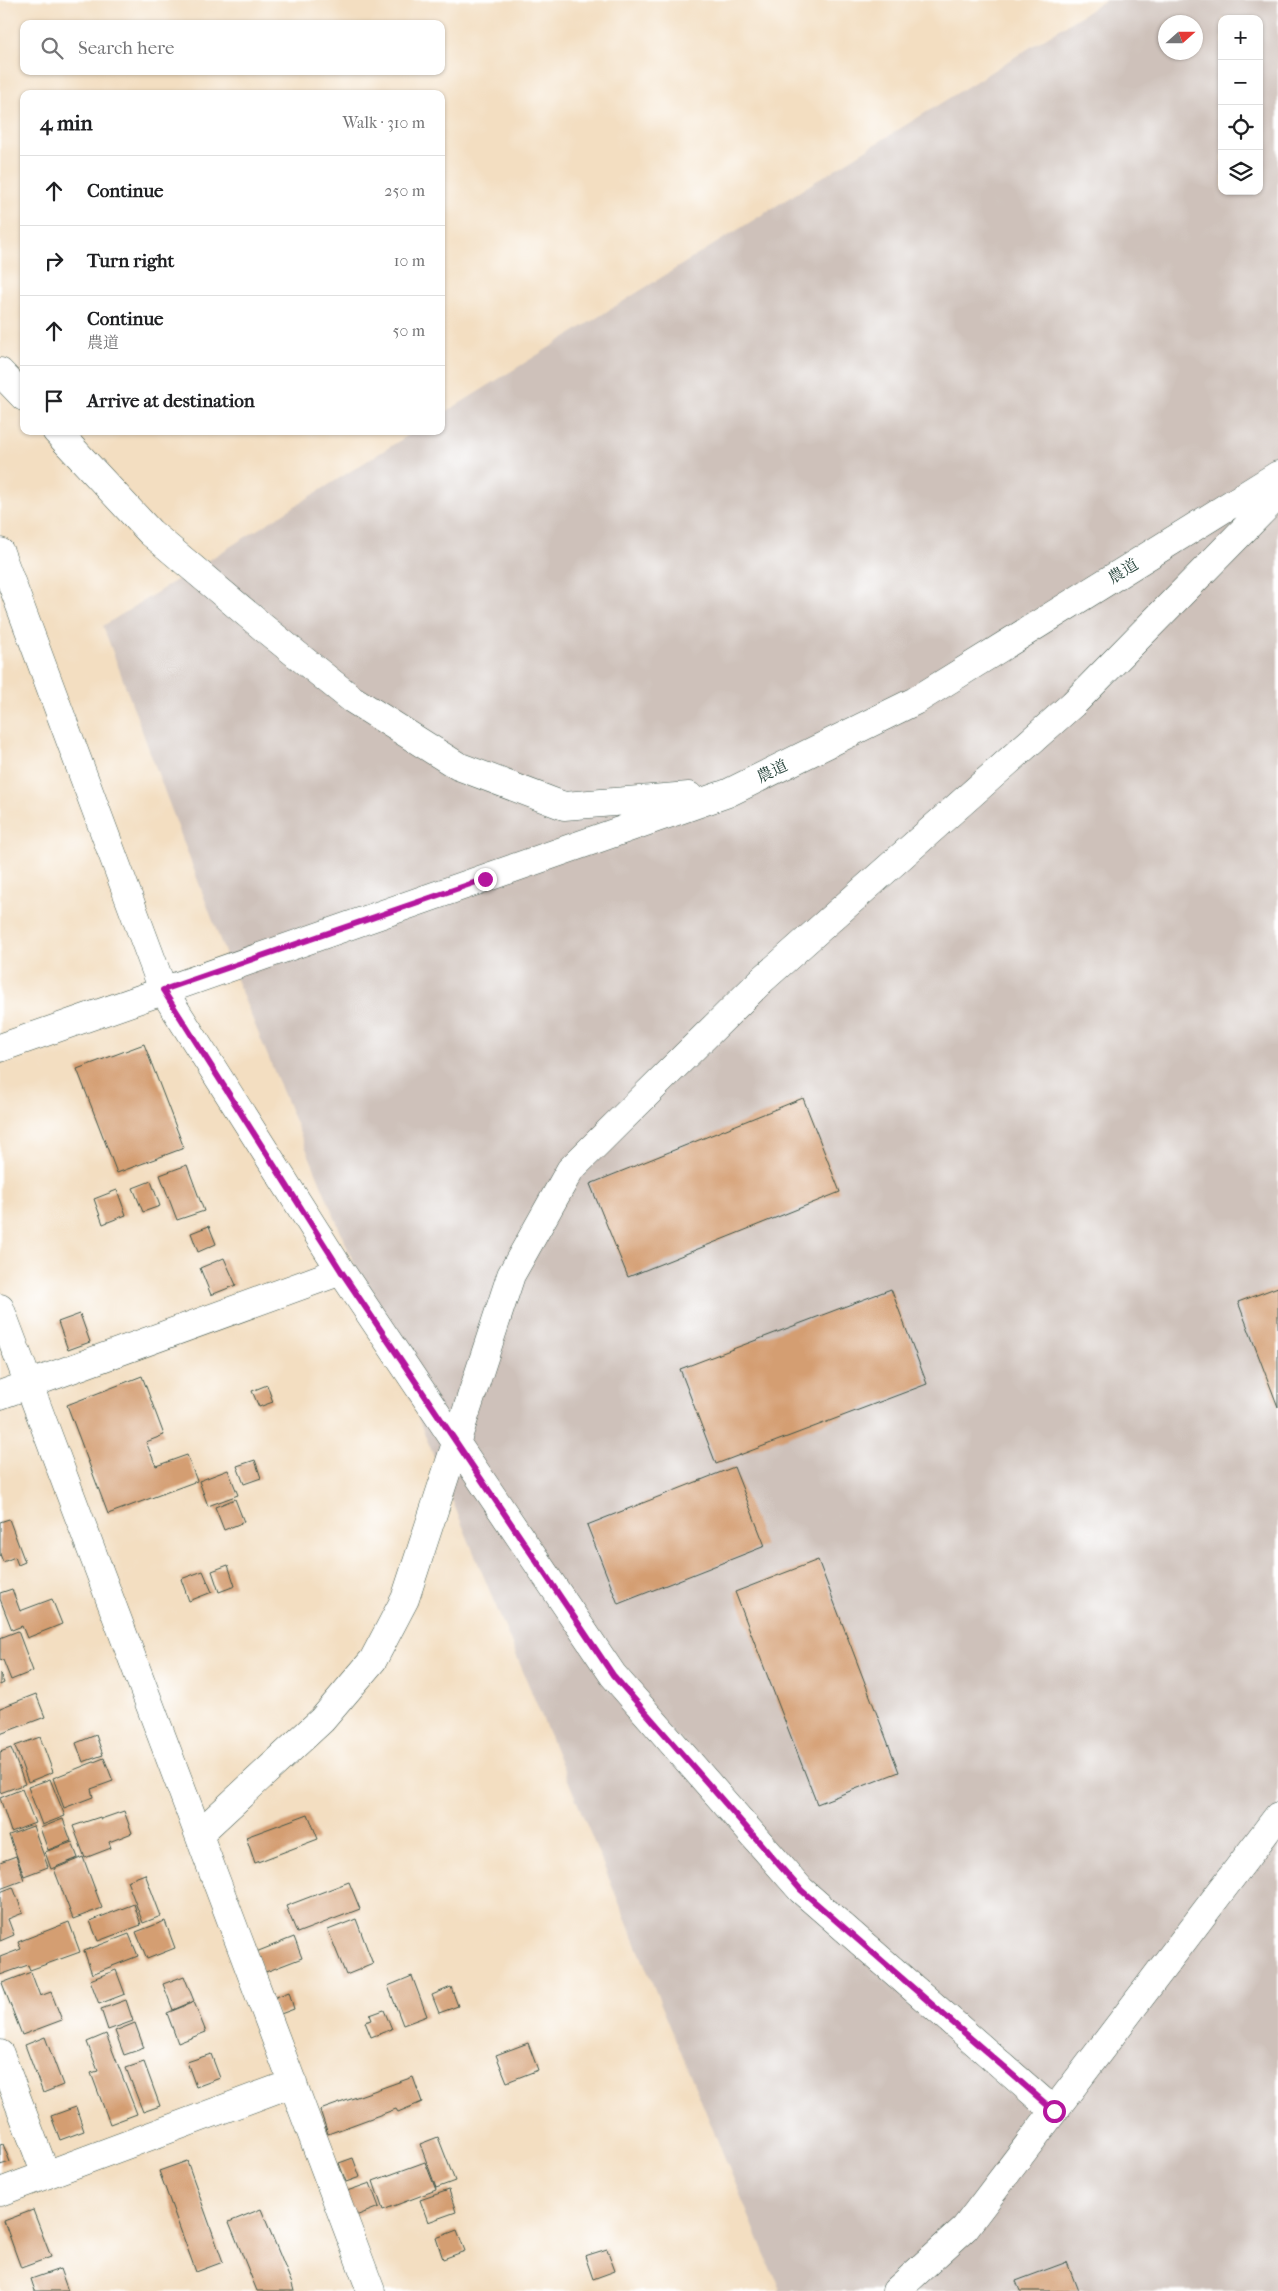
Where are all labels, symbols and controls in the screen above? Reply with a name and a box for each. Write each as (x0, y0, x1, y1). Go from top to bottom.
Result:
north arrow (1158, 15, 1203, 60)
map controls (1218, 15, 1263, 195)
button: + (1218, 15, 1263, 60)
search box (20, 20, 445, 75)
icon: search (38, 34, 66, 62)
text: Search here (78, 37, 174, 59)
button: − (1218, 60, 1263, 105)
button: locate (1218, 105, 1263, 150)
text: 4 min (40, 111, 93, 135)
text: Walk · 310 m (342, 113, 425, 132)
button: layers (1218, 150, 1263, 195)
icon: ahead (40, 177, 68, 205)
text: Continue (87, 180, 163, 202)
text: 250 m (384, 181, 425, 200)
icon: right (40, 247, 68, 275)
text: Turn right (87, 250, 174, 272)
text: 10 m (394, 251, 425, 270)
text: Continue (87, 308, 163, 330)
icon: ahead (40, 317, 68, 345)
text: 50 m (393, 321, 425, 340)
text: 農道 (87, 333, 119, 352)
icon: arrive (40, 387, 68, 415)
text: Arrive at destination (87, 390, 255, 412)
street label: 農道 (1104, 554, 1142, 588)
street label: 農道 (753, 755, 791, 787)
route end (474, 868, 497, 891)
route start (1043, 2100, 1066, 2123)

